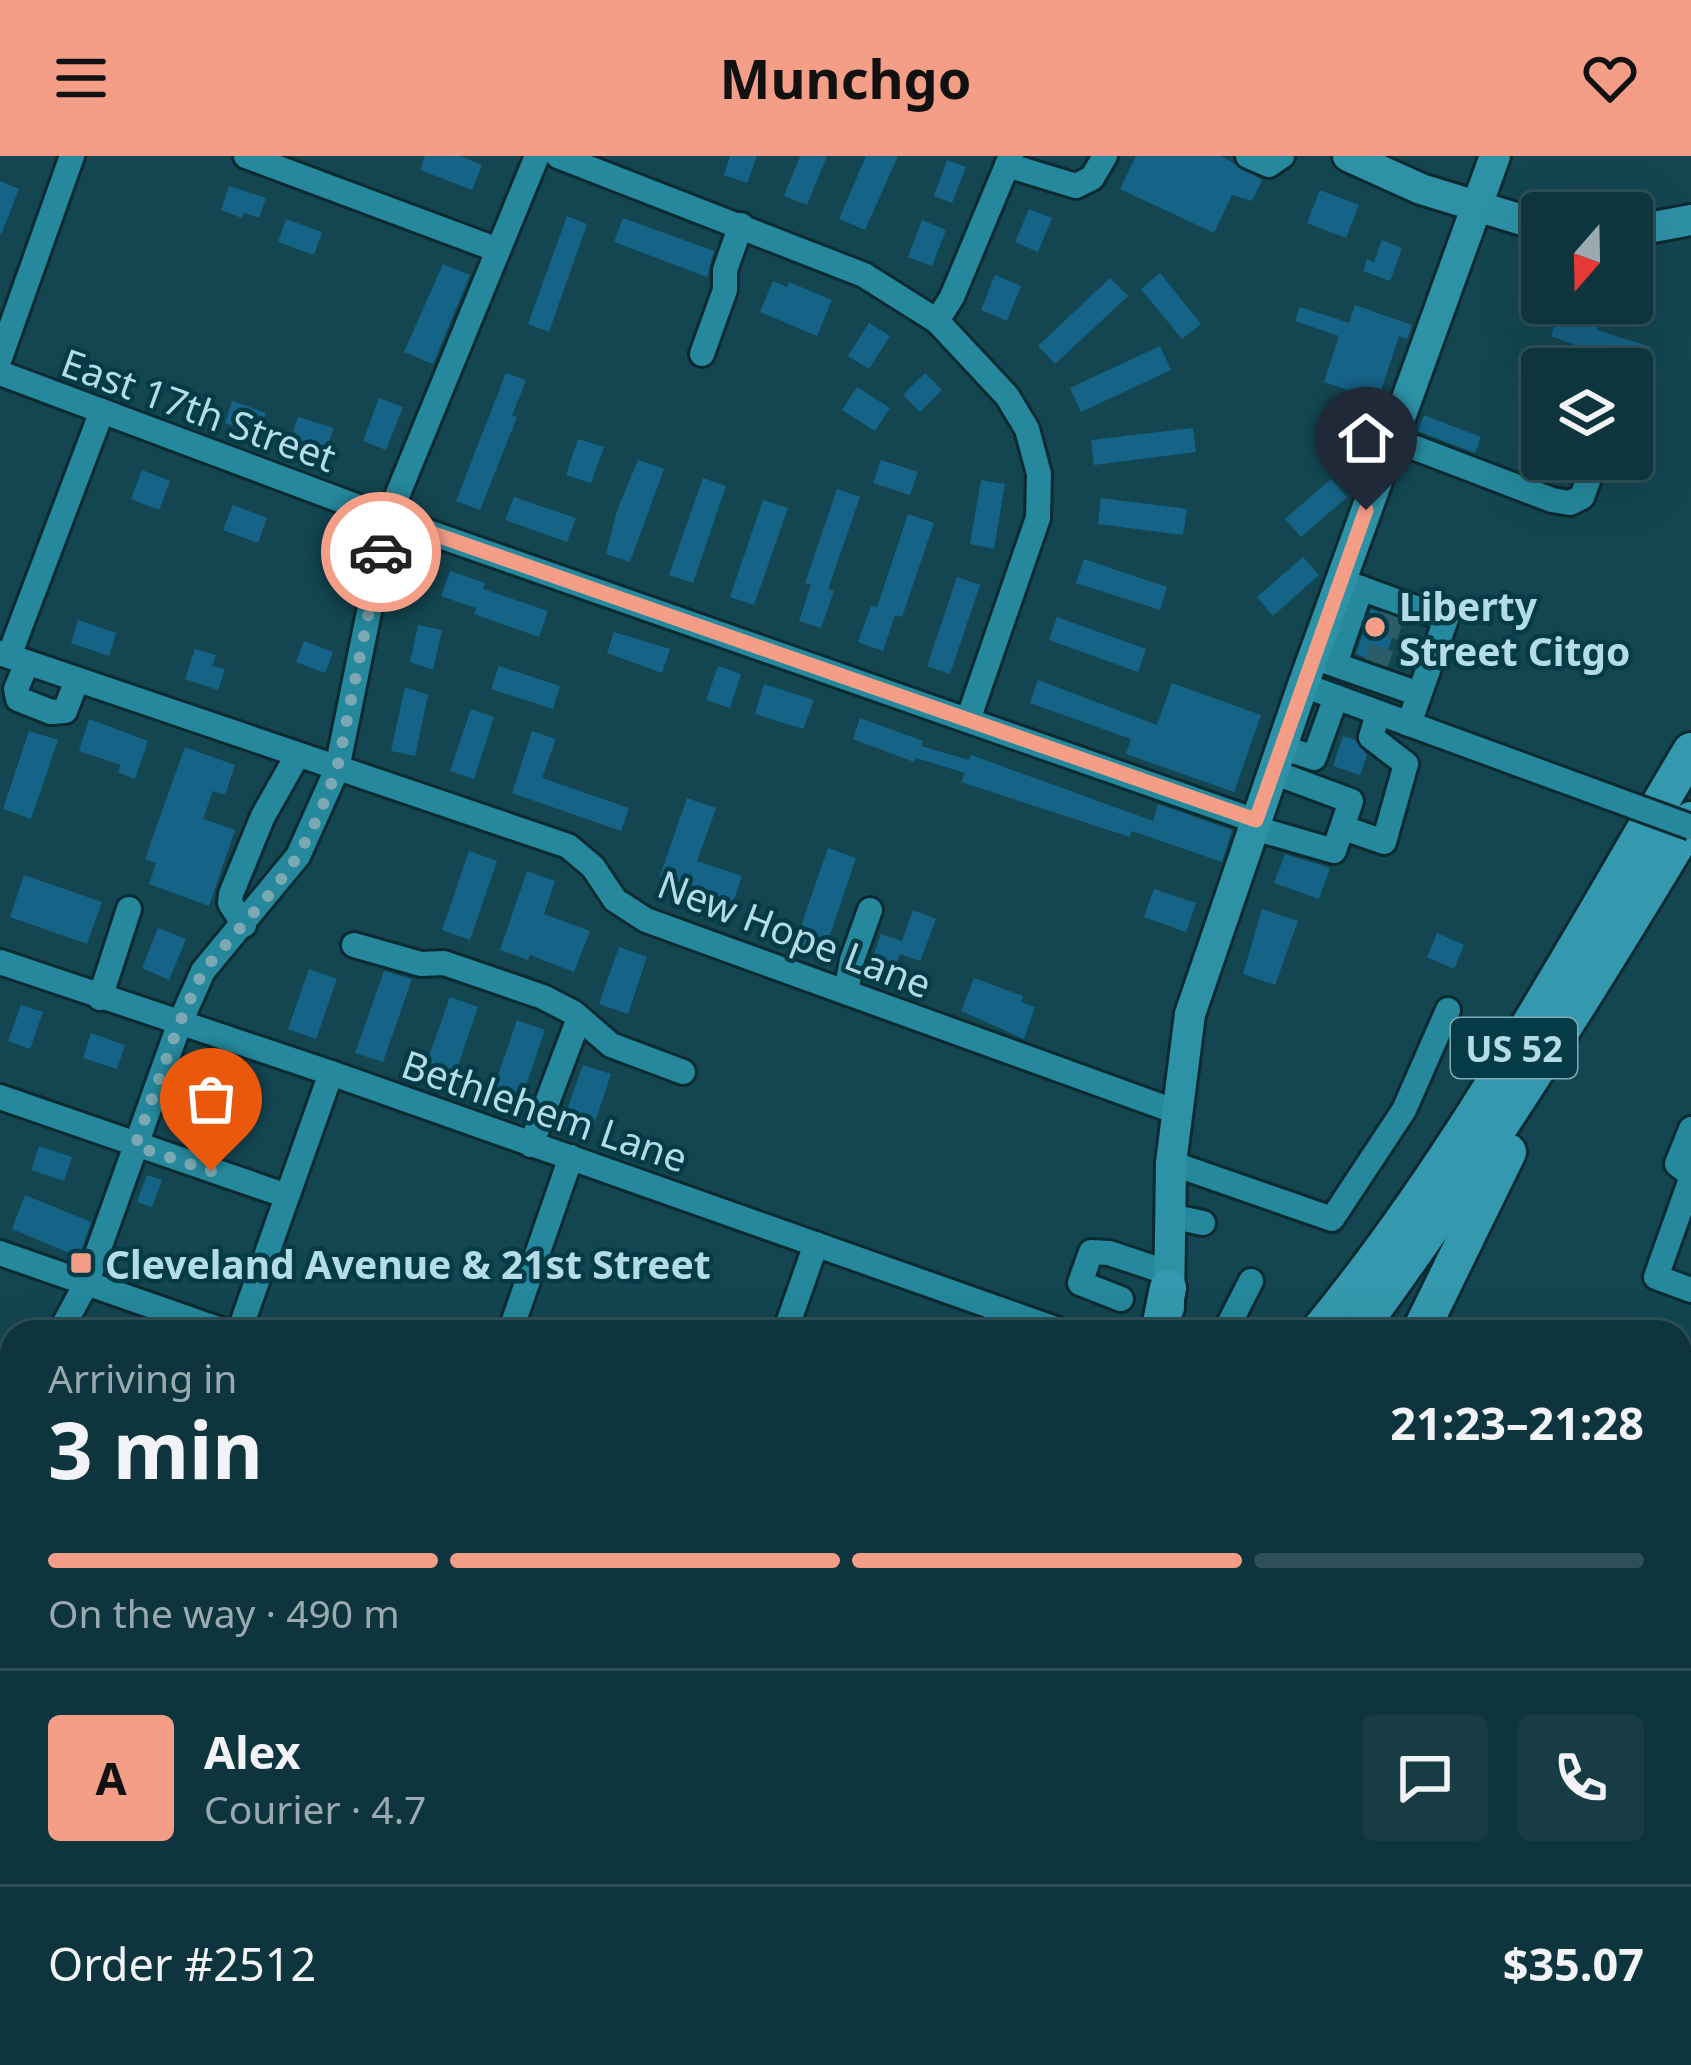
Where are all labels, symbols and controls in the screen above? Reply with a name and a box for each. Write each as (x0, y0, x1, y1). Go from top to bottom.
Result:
text: Munchgo (720, 41, 971, 115)
icon: menu (48, 45, 114, 111)
icon: heart (1577, 45, 1643, 111)
north arrow (1521, 192, 1653, 324)
map controls (1521, 192, 1653, 480)
street label: East 17th Street (54, 335, 344, 483)
button: layers (1521, 348, 1653, 480)
pin (1315, 387, 1417, 510)
icon: home (1333, 405, 1399, 471)
courier (321, 492, 441, 612)
icon: car (348, 519, 414, 585)
place label: Liberty Street Citgo (1399, 579, 1630, 677)
marker: Liberty Street Citgo (1362, 614, 1388, 640)
street label: New Hope Lane (651, 857, 939, 1009)
road number: US 52 (1451, 1018, 1577, 1078)
street label: Bethlehem Lane (395, 1036, 695, 1184)
pin (160, 1048, 262, 1171)
icon: bag (178, 1066, 244, 1132)
place label: Cleveland Avenue & 21st Street (105, 1237, 711, 1290)
marker: Cleveland Avenue & 21st Street (68, 1250, 94, 1276)
text: Arriving in (48, 1351, 237, 1404)
text: 21:23–21:28 (1390, 1392, 1644, 1453)
text: 3 min (48, 1396, 263, 1502)
text: On the way · 490 m (48, 1586, 400, 1639)
button: chat (1362, 1715, 1488, 1841)
button: phone (1518, 1715, 1644, 1841)
text: Alex (204, 1721, 301, 1782)
text: A (95, 1747, 127, 1808)
text: Courier · 4.7 (204, 1782, 426, 1835)
text: Order #2512 (48, 1933, 316, 1994)
text: $35.07 (1503, 1933, 1644, 1994)

